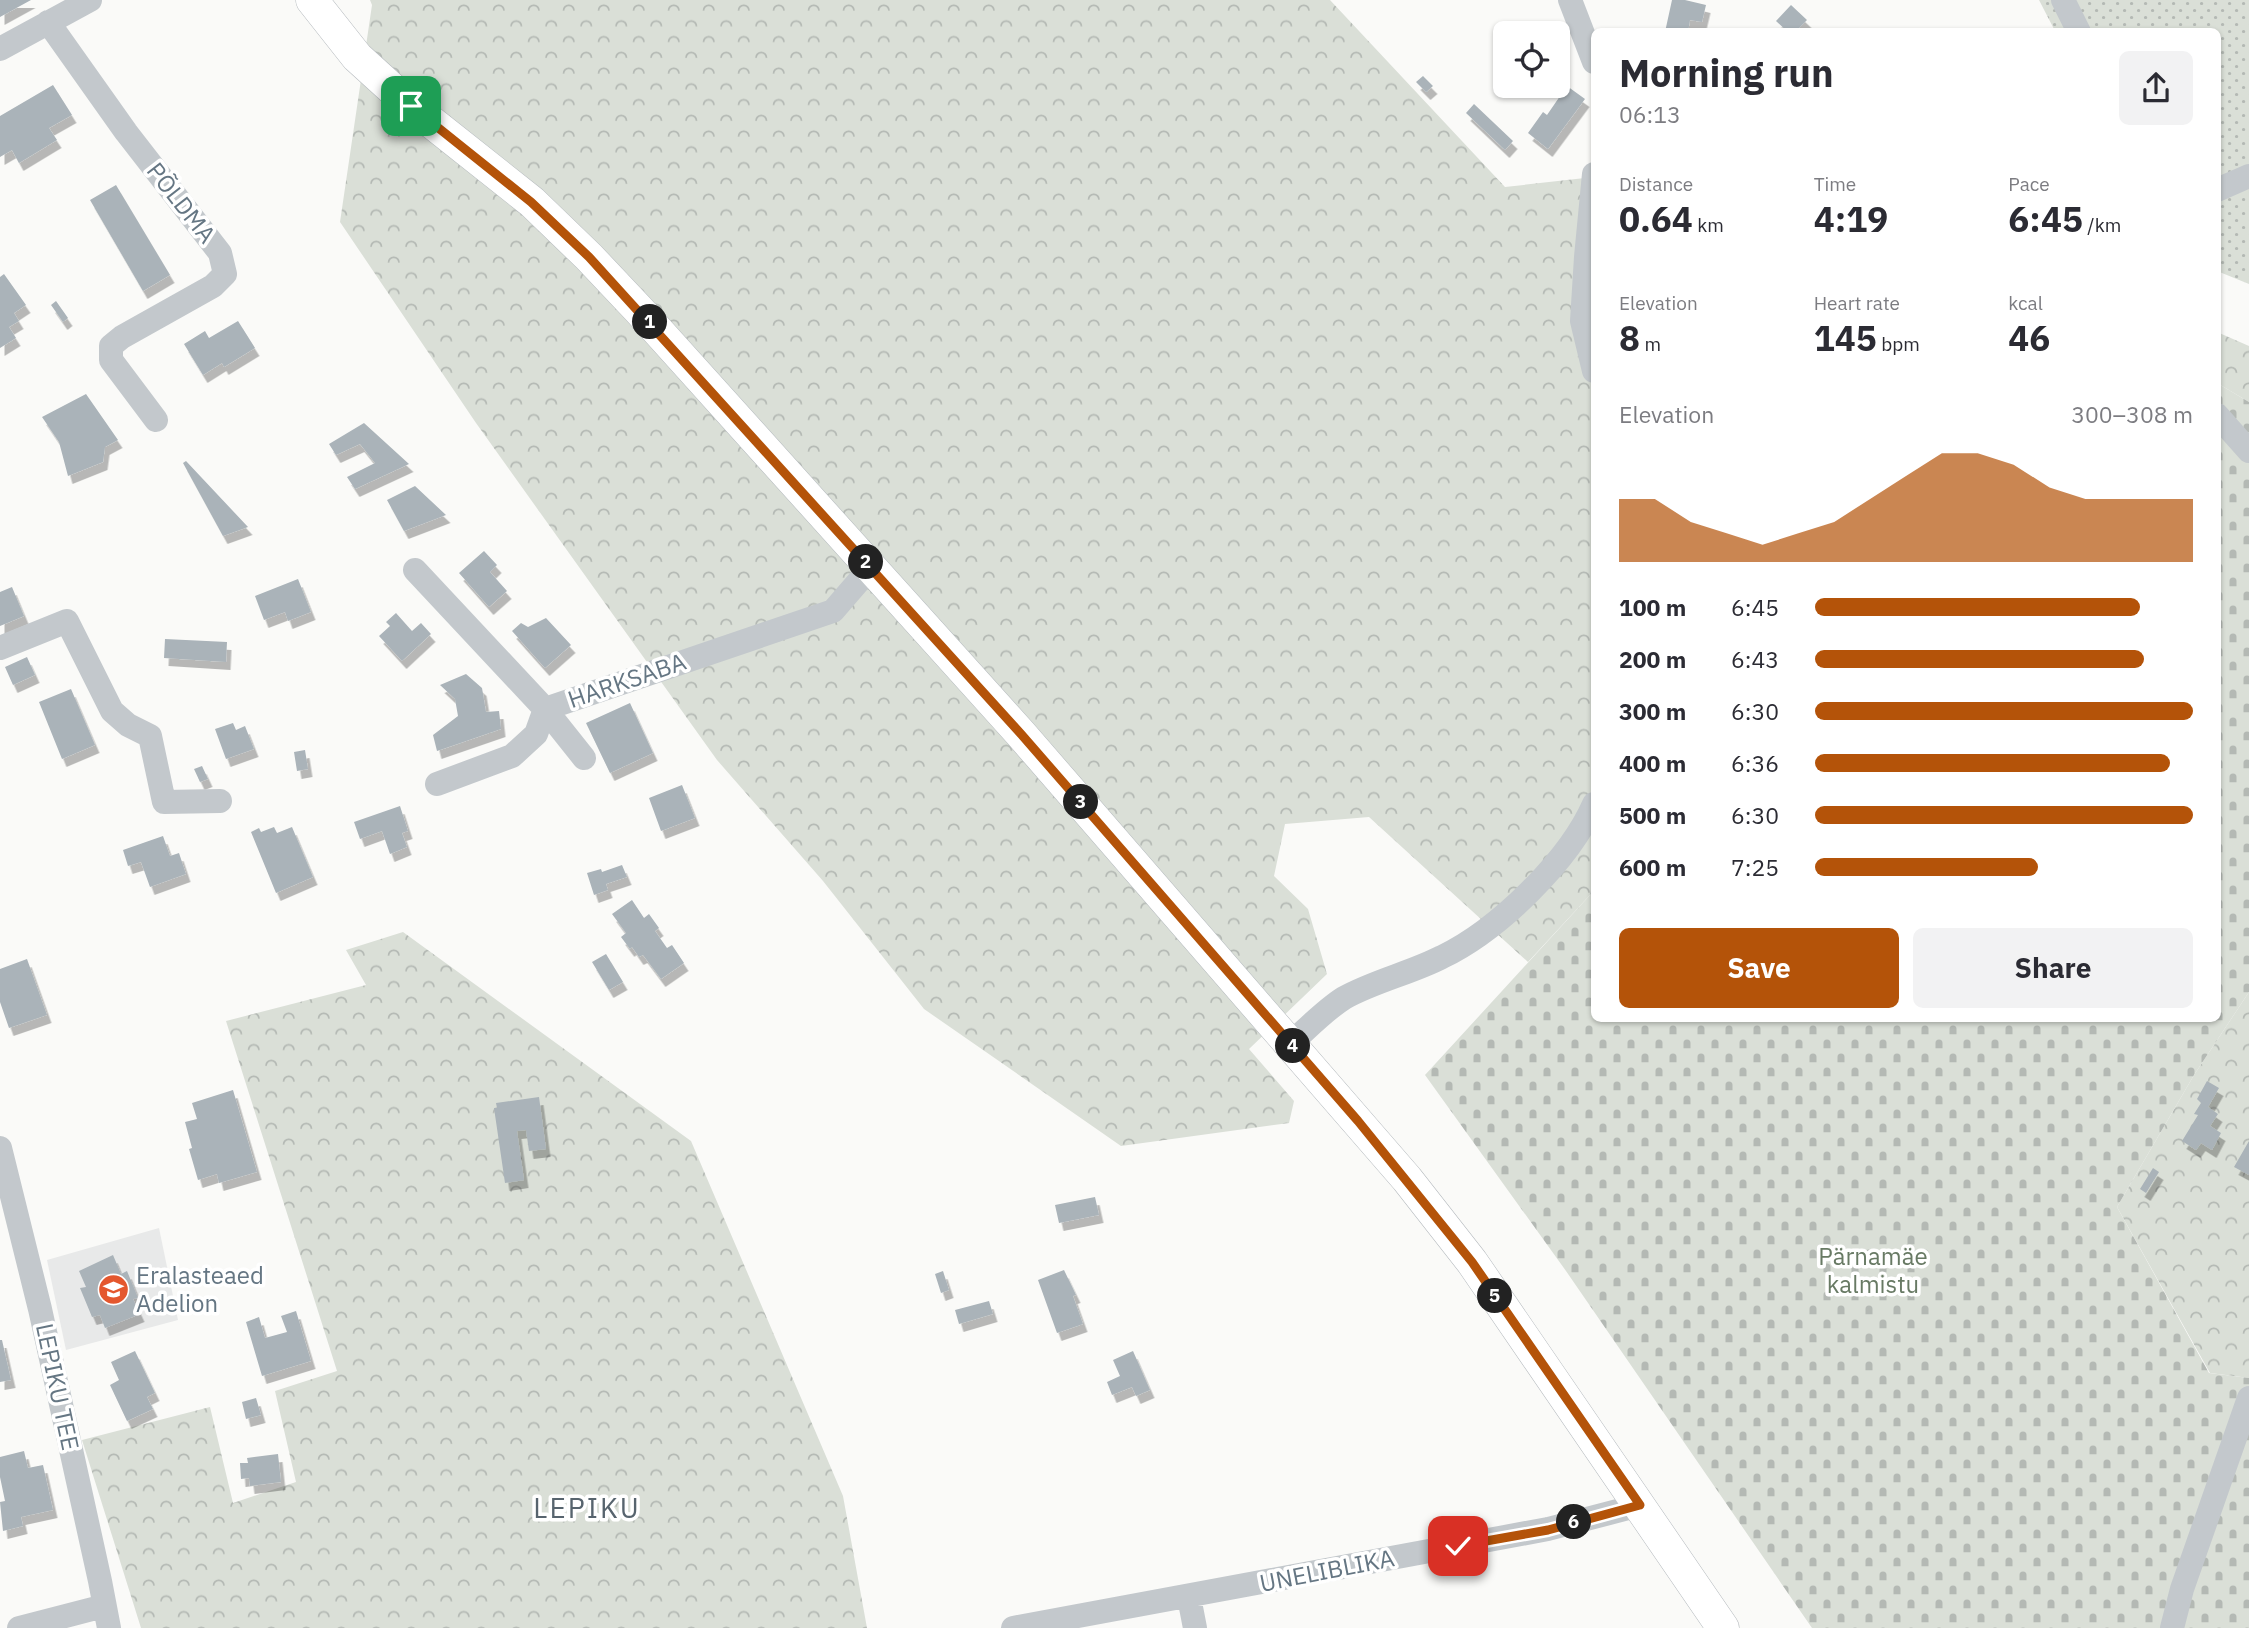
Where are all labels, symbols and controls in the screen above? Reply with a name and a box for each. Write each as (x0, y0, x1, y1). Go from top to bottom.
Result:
map controls (1493, 21, 1570, 98)
button: locate (1493, 21, 1570, 98)
text: Morning run (1619, 48, 1834, 97)
button: share (2119, 51, 2193, 125)
pin (381, 76, 441, 136)
icon: arrive (392, 87, 430, 125)
text: 06:13 (1619, 99, 1681, 129)
street label: PÕLDMA (140, 155, 224, 249)
text: Distance (1619, 172, 1693, 196)
text: Time (1814, 172, 1856, 196)
text: Pace (2008, 172, 2050, 196)
text: 0.64 (1619, 196, 1693, 242)
text: 4:19 (1814, 196, 1888, 242)
text: 6:45 (2008, 196, 2083, 242)
text: km (1693, 213, 1724, 237)
text: /km (2083, 213, 2121, 237)
text: Elevation (1619, 291, 1698, 315)
text: Heart rate (1814, 291, 1900, 315)
text: kcal (2008, 291, 2043, 315)
pin: 1 (632, 304, 668, 340)
text: 1 (644, 309, 655, 333)
text: 8 (1619, 315, 1640, 361)
text: 145 (1814, 315, 1877, 361)
text: 46 (2008, 315, 2050, 361)
text: m (1640, 332, 1661, 356)
text: bpm (1877, 332, 1920, 356)
text: Elevation (1619, 399, 1714, 429)
text: 300–308 m (2071, 399, 2193, 429)
pin: 2 (848, 544, 884, 580)
text: 2 (860, 549, 871, 573)
text: 100 m (1619, 592, 1686, 622)
text: 6:45 (1731, 592, 1779, 622)
text: 200 m (1619, 644, 1686, 674)
text: 6:43 (1731, 644, 1779, 674)
street label: HARKSABA (563, 645, 690, 715)
text: 300 m (1619, 696, 1686, 726)
text: 6:30 (1731, 696, 1779, 726)
text: 400 m (1619, 748, 1686, 778)
text: 6:36 (1731, 748, 1779, 778)
pin: 3 (1064, 784, 1098, 820)
text: 3 (1075, 789, 1086, 813)
text: 500 m (1619, 800, 1686, 830)
text: 6:30 (1731, 800, 1779, 830)
text: 600 m (1619, 852, 1686, 882)
text: 7:25 (1731, 852, 1779, 882)
button: Save (1619, 928, 1899, 1008)
button: Share (1913, 928, 2193, 1008)
pin: 4 (1276, 1028, 1310, 1064)
text: 4 (1287, 1033, 1298, 1057)
park label: Pärnamäe kalmistu (1818, 1240, 1928, 1300)
place label: Eralasteaed Adelion (136, 1259, 264, 1319)
school or university icon: Eralasteaed Adelion (96, 1273, 130, 1307)
pin: 5 (1478, 1278, 1512, 1314)
text: 5 (1489, 1283, 1500, 1307)
street label: LEPIKU TEE (29, 1320, 87, 1453)
district label: LEPIKU (533, 1489, 641, 1526)
pin: 6 (1556, 1504, 1592, 1540)
text: 6 (1568, 1509, 1579, 1533)
pin (1428, 1516, 1488, 1576)
icon: check (1439, 1527, 1477, 1565)
street label: UNELIBLIKA (1257, 1541, 1397, 1599)

